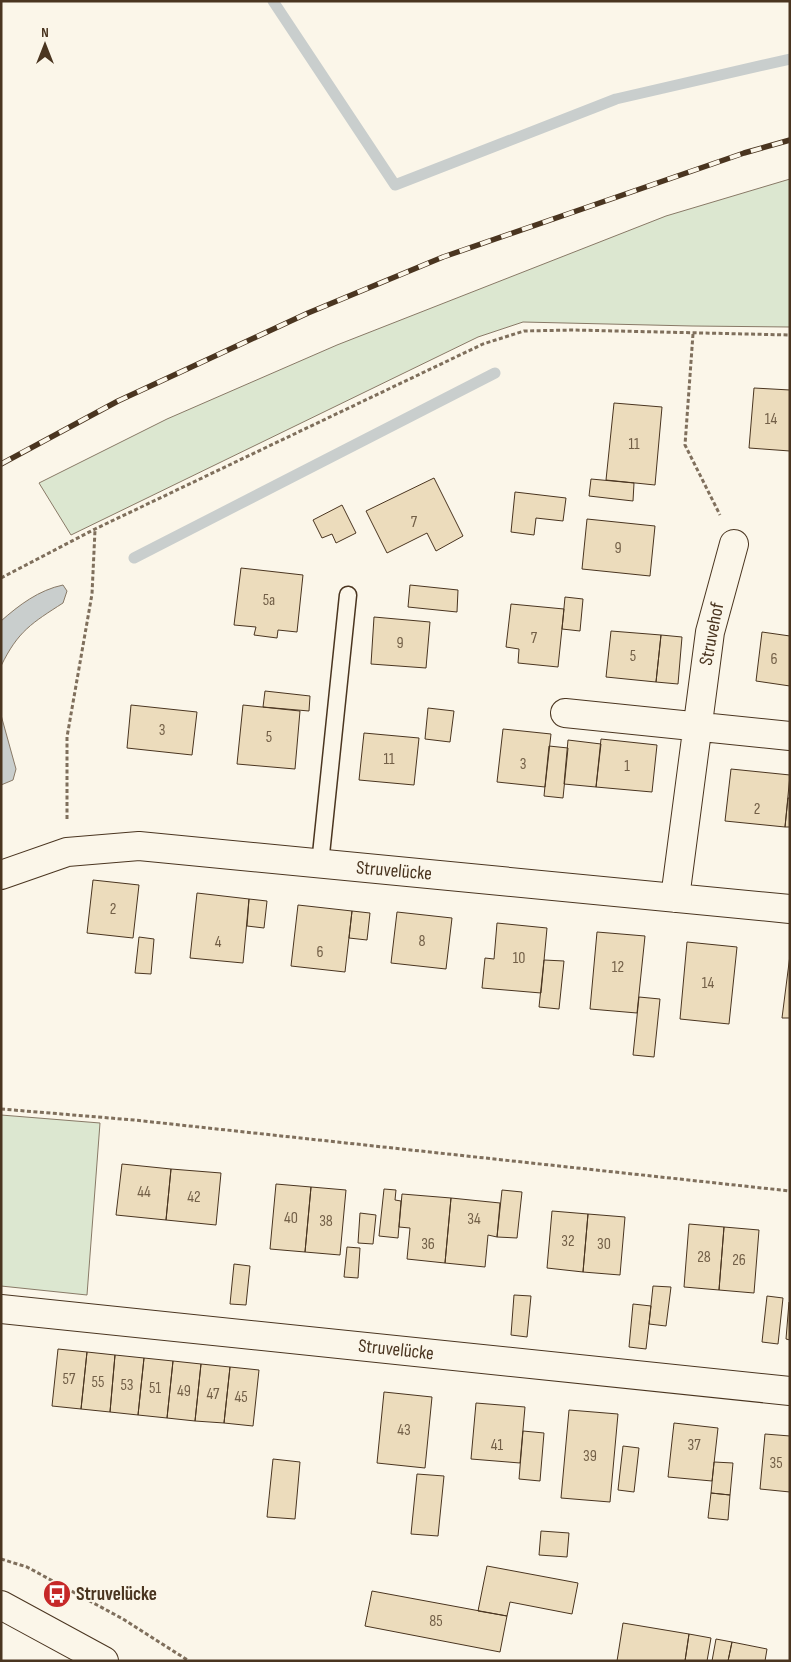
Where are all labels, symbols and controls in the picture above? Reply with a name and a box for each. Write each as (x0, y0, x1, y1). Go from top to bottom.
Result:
north arrow (20, 20, 70, 70)
text: N (41, 24, 49, 41)
house number: 14 (765, 410, 777, 429)
house number: 11 (628, 435, 640, 454)
house number: 7 (411, 513, 418, 532)
house number: 9 (614, 539, 622, 558)
house number: 5a (263, 591, 275, 610)
street label: Struvehof (695, 600, 729, 667)
house number: 7 (531, 629, 538, 648)
house number: 9 (396, 634, 404, 653)
house number: 5 (630, 647, 636, 666)
house number: 6 (770, 650, 778, 669)
house number: 3 (159, 721, 165, 740)
house number: 5 (266, 728, 272, 747)
house number: 11 (383, 750, 395, 769)
house number: 3 (520, 755, 526, 774)
house number: 1 (624, 757, 630, 776)
house number: 2 (754, 800, 760, 819)
street label: Struvelücke (355, 856, 433, 886)
house number: 2 (110, 900, 116, 919)
house number: 8 (418, 932, 426, 951)
house number: 4 (215, 933, 222, 952)
house number: 6 (316, 943, 324, 962)
house number: 10 (513, 949, 525, 968)
house number: 12 (612, 958, 624, 977)
house number: 14 (702, 974, 714, 993)
house number: 44 (137, 1183, 151, 1202)
house number: 42 (187, 1188, 201, 1207)
house number: 40 (284, 1209, 298, 1228)
house number: 34 (467, 1210, 481, 1229)
house number: 38 (319, 1212, 333, 1231)
house number: 32 (561, 1232, 575, 1251)
house number: 36 (421, 1235, 435, 1254)
house number: 30 (597, 1235, 611, 1254)
house number: 28 (697, 1248, 711, 1267)
house number: 26 (732, 1251, 746, 1270)
street label: Struvelücke (357, 1335, 435, 1365)
house number: 57 (63, 1370, 76, 1389)
house number: 55 (92, 1373, 104, 1392)
house number: 53 (120, 1376, 134, 1395)
house number: 51 (149, 1379, 161, 1398)
house number: 49 (177, 1382, 191, 1401)
house number: 47 (207, 1385, 220, 1404)
house number: 45 (234, 1388, 248, 1407)
house number: 43 (397, 1421, 411, 1440)
house number: 41 (491, 1436, 504, 1455)
house number: 37 (687, 1436, 701, 1455)
house number: 39 (583, 1447, 597, 1466)
house number: 35 (769, 1454, 783, 1473)
bus stop icon: Struvelücke (42, 1579, 72, 1609)
place label: Struvelücke (76, 1583, 157, 1606)
house number: 85 (429, 1612, 443, 1631)

